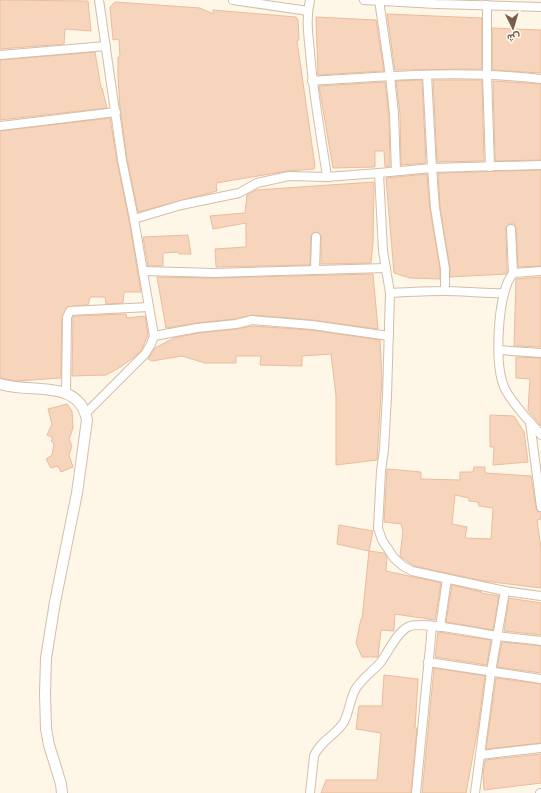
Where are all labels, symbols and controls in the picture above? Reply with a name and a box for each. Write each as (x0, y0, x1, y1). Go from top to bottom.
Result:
north arrow (493, 8, 533, 48)
text: ش (507, 30, 521, 45)

